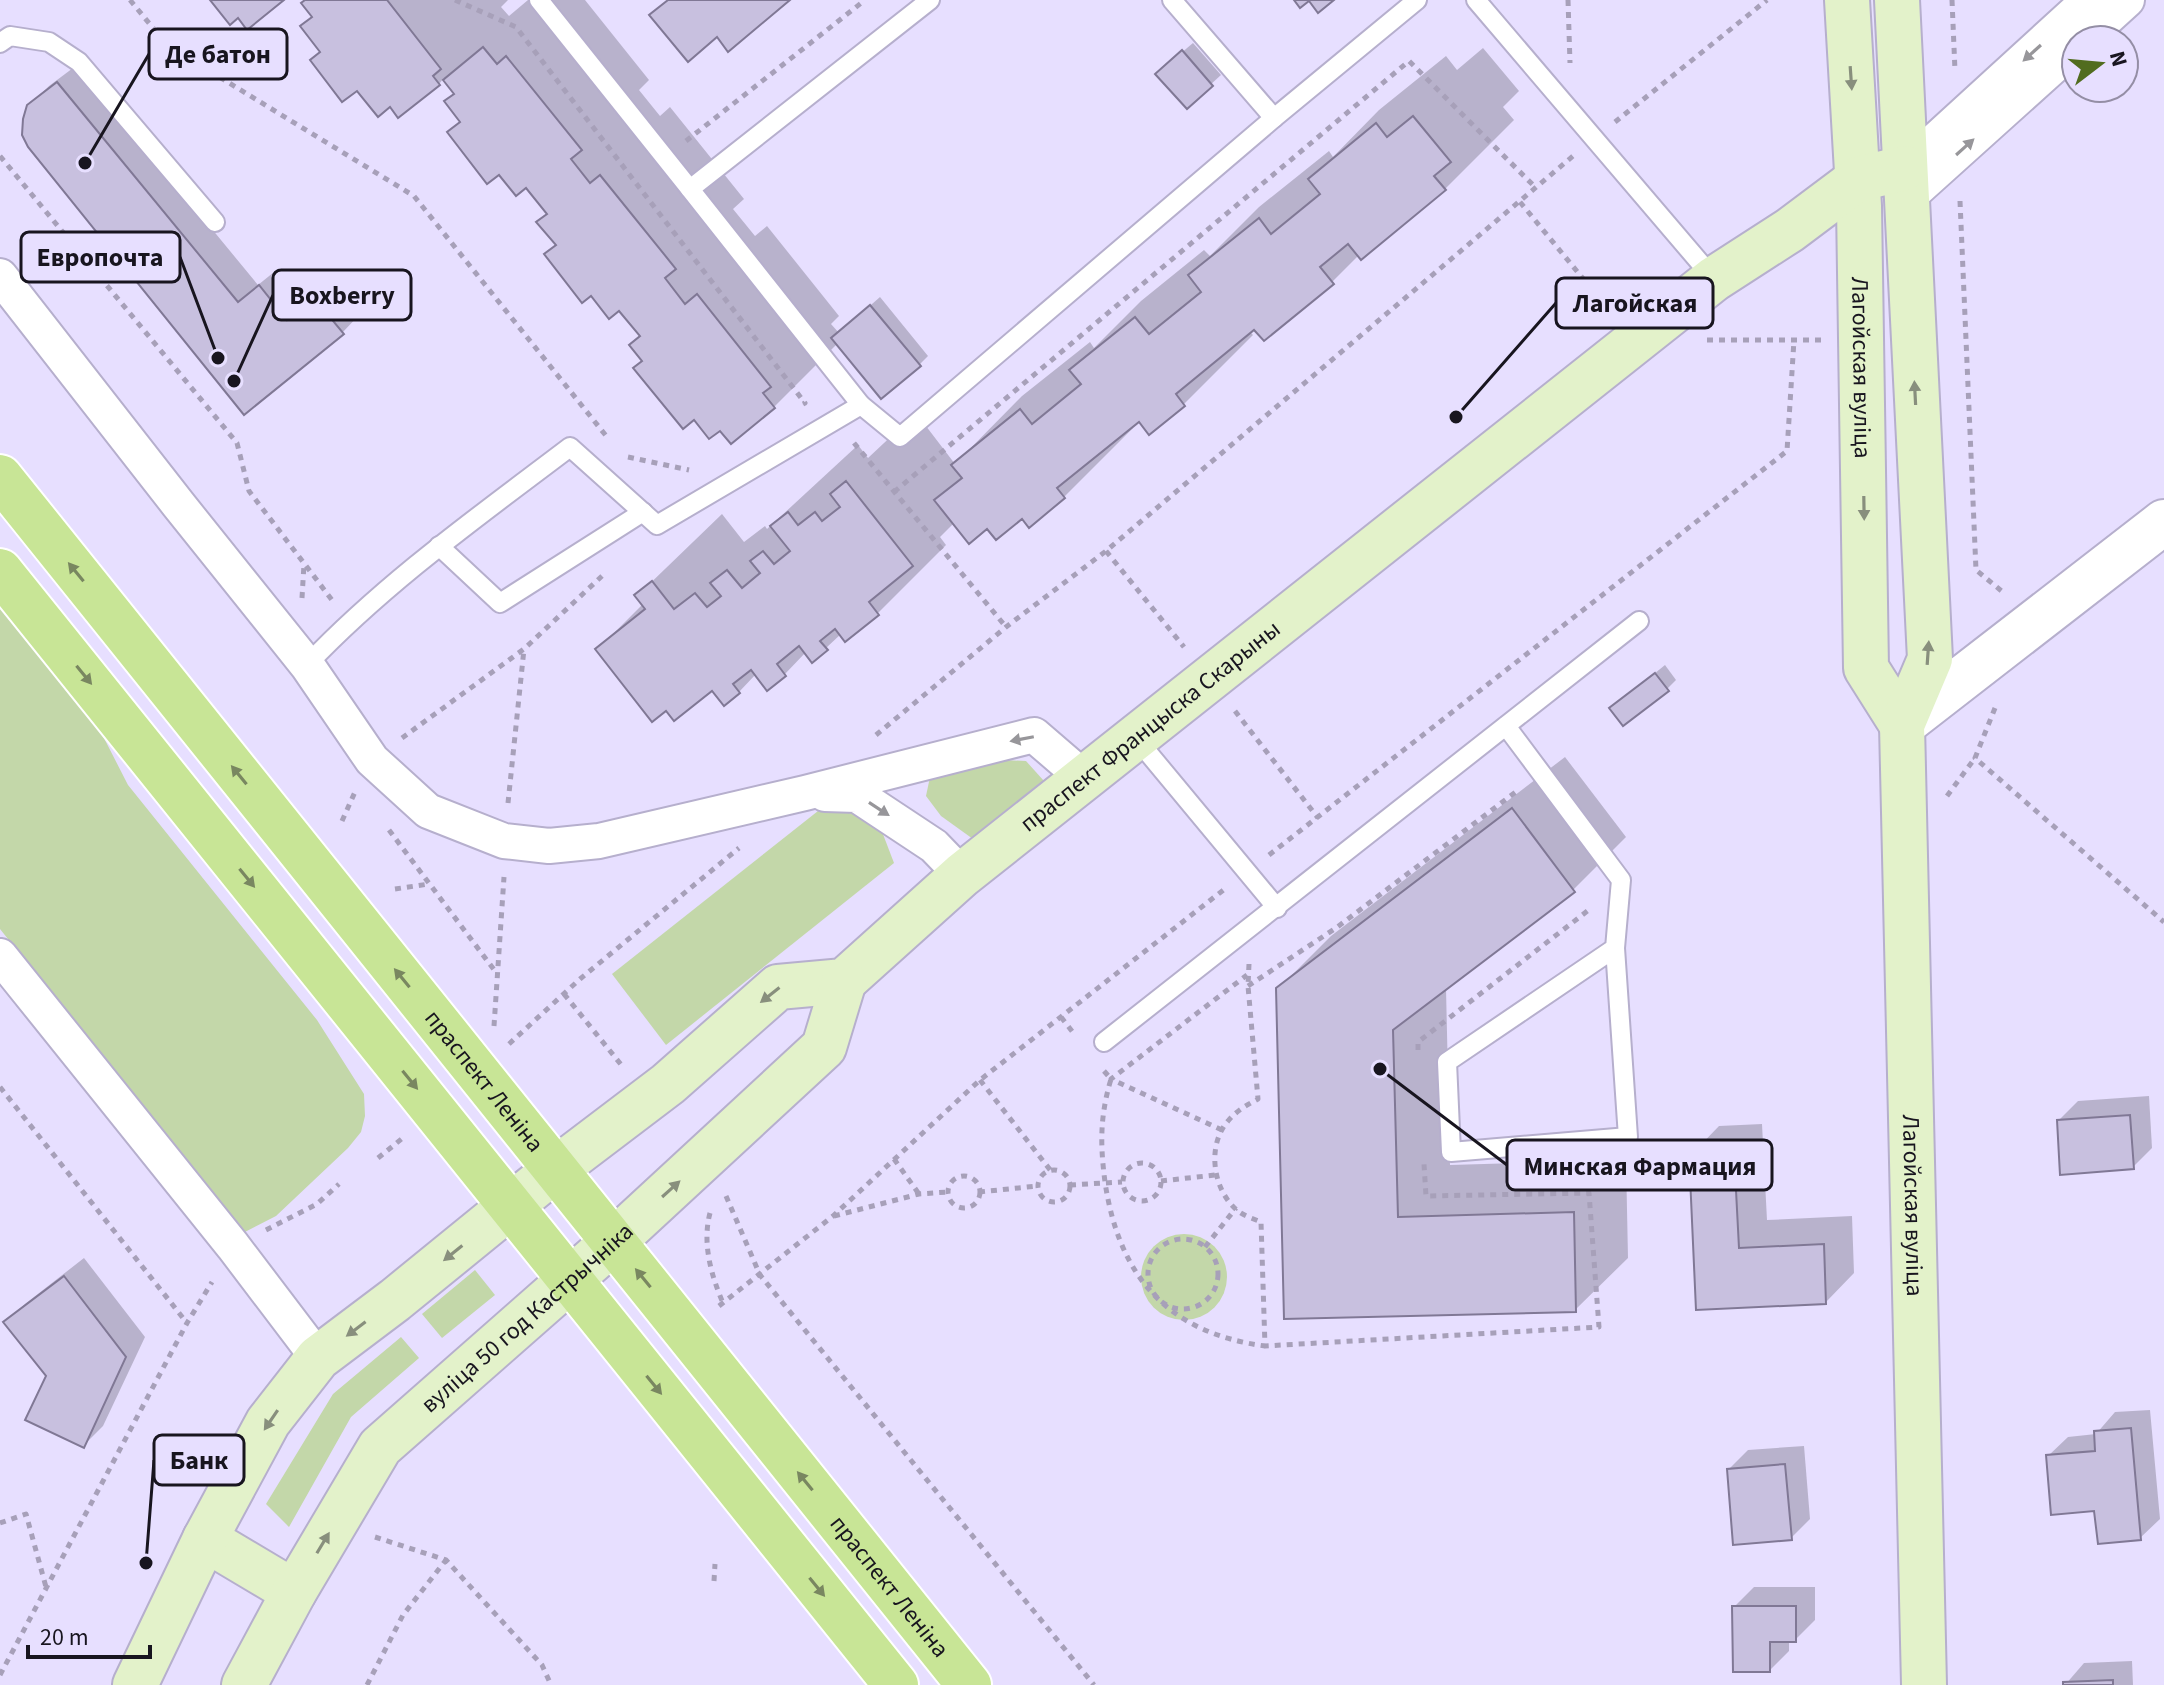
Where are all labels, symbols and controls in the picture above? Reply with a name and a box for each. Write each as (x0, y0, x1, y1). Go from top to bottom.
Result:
north arrow (2060, 24, 2140, 104)
callout: Де батон (149, 29, 287, 79)
text: Де батон (165, 36, 271, 73)
one-way arrow (2022, 43, 2041, 61)
text: N (2101, 47, 2136, 70)
one-way arrow (1845, 66, 1858, 91)
one-way arrow (1954, 139, 1974, 156)
callout: Европочта (21, 232, 180, 282)
text: Европочта (37, 239, 163, 276)
callout: Boxberry (273, 270, 411, 320)
street label: Лагойская вуліца (1843, 276, 1880, 459)
text: Boxberry (289, 277, 395, 314)
callout: Лагойская (1556, 278, 1713, 328)
text: Лагойская (1572, 285, 1697, 322)
one-way arrow (1908, 380, 1921, 405)
one-way arrow (1858, 496, 1870, 521)
one-way arrow (68, 562, 85, 582)
street label: праспект Францыска Скарыны (1012, 612, 1288, 840)
one-way arrow (1922, 640, 1935, 665)
one-way arrow (75, 665, 92, 685)
one-way arrow (1009, 733, 1034, 745)
one-way arrow (231, 765, 248, 785)
one-way arrow (868, 802, 889, 817)
one-way arrow (238, 868, 255, 888)
one-way arrow (394, 968, 410, 988)
one-way arrow (760, 987, 780, 1003)
street label: праспект Леніна (416, 1002, 552, 1160)
one-way arrow (401, 1070, 418, 1090)
street label: Лагойская вуліца (1893, 1114, 1933, 1297)
callout: Минская Фармация (1507, 1140, 1772, 1190)
text: Минская Фармация (1524, 1148, 1756, 1185)
one-way arrow (661, 1181, 680, 1199)
street label: вуліца 50 год Кастрычніка (413, 1214, 641, 1421)
one-way arrow (443, 1245, 463, 1261)
one-way arrow (634, 1268, 651, 1289)
one-way arrow (346, 1320, 367, 1336)
one-way arrow (645, 1374, 662, 1394)
one-way arrow (264, 1409, 279, 1431)
callout: Банк (154, 1435, 244, 1485)
text: Банк (170, 1442, 229, 1479)
one-way arrow (798, 1471, 814, 1491)
street label: праспект Леніна (822, 1507, 958, 1665)
one-way arrow (316, 1532, 330, 1554)
one-way arrow (808, 1577, 825, 1597)
scale bar (28, 1609, 150, 1659)
text: 20 m (40, 1620, 89, 1655)

